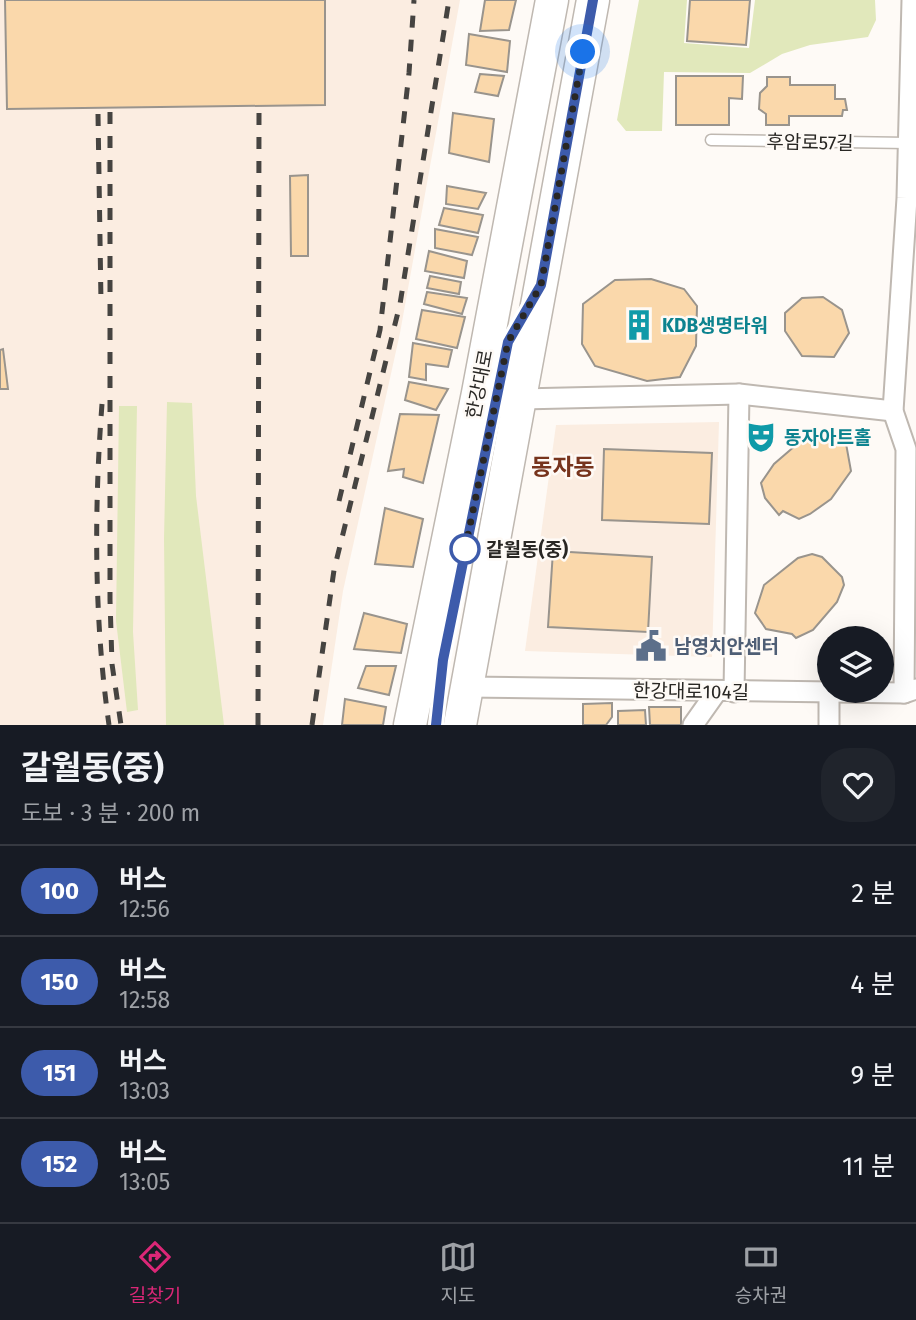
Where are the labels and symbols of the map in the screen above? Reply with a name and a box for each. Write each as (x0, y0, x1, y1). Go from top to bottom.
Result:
your location (565, 34, 600, 69)
street label: 후암로57길 (766, 130, 854, 155)
building icon: KDB생명타워 (622, 308, 656, 342)
place label: KDB생명타워 (662, 314, 768, 337)
street label: 한강대로 (462, 348, 497, 421)
theatre icon: 동자아트홀 (744, 420, 778, 454)
place label: 동자아트홀 (784, 426, 871, 449)
district label: 동자동 (531, 453, 595, 481)
marker: 갈월동(중) (450, 534, 480, 564)
place label: 갈월동(중) (486, 538, 568, 561)
public building icon: 남영치안센터 (634, 629, 668, 663)
place label: 남영치안센터 (674, 635, 779, 658)
street label: 한강대로104길 (633, 679, 749, 704)

